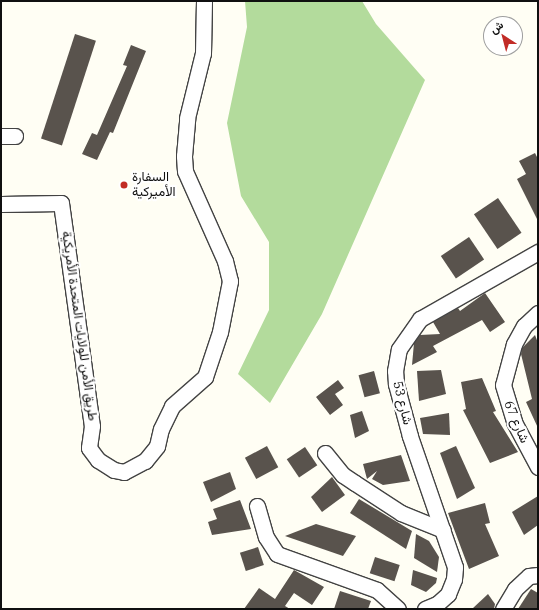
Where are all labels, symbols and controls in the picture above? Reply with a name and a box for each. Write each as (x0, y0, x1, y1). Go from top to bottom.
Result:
north arrow (483, 16, 523, 56)
text: ش (487, 18, 506, 37)
place label: السفارة الأميركية (132, 170, 176, 201)
marker: السفارة الأميركية (119, 180, 129, 190)
street label: طريق الأمن للولايات المتحدة الأمريكية (58, 230, 100, 422)
street label: شارع 53 (389, 379, 415, 427)
street label: شارع 67 (500, 398, 532, 446)

